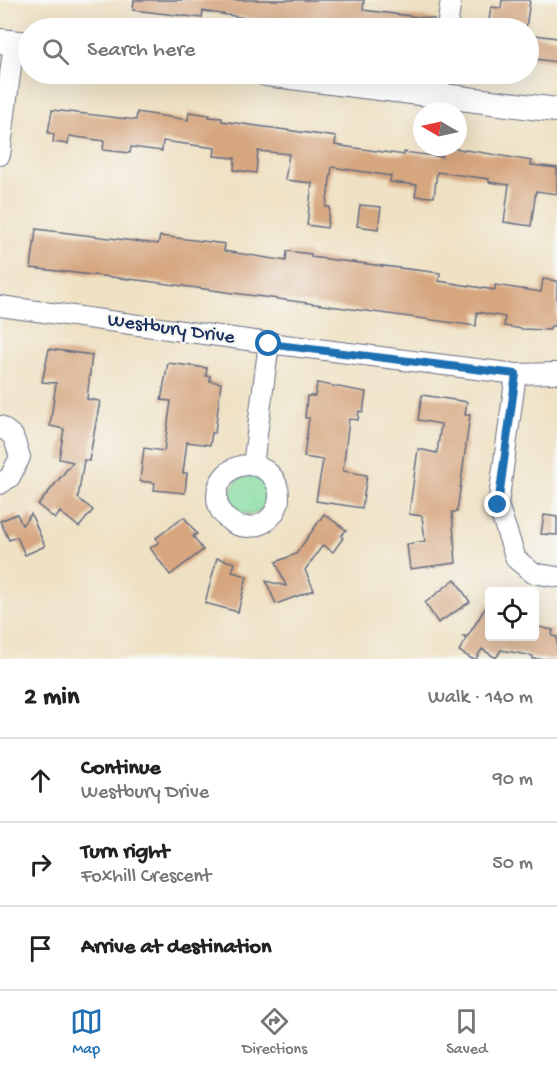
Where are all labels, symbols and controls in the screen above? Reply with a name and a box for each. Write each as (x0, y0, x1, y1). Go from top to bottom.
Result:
search box (18, 18, 539, 84)
icon: search (39, 35, 72, 68)
text: Search here (87, 38, 195, 64)
north arrow (413, 102, 467, 156)
street label: Westbury Drive (106, 310, 237, 350)
route start (255, 330, 281, 356)
route end (484, 491, 510, 517)
map controls (485, 587, 539, 641)
button: locate (485, 587, 539, 641)
text: 2 min (24, 683, 79, 714)
text: Walk · 140 m (428, 687, 533, 710)
text: Continue (81, 756, 161, 782)
icon: ahead (24, 764, 57, 797)
text: 90 m (493, 769, 533, 792)
text: Westbury Drive (81, 782, 209, 805)
text: Turn right (81, 840, 169, 866)
icon: right (24, 848, 57, 881)
text: 50 m (492, 853, 533, 876)
text: Foxhill Crescent (81, 866, 211, 889)
icon: arrive (24, 932, 57, 965)
text: Arrive at destination (81, 935, 271, 961)
tab: Map (70, 1005, 103, 1060)
tab: Directions (242, 1005, 307, 1060)
tab: Saved (446, 1005, 487, 1060)

